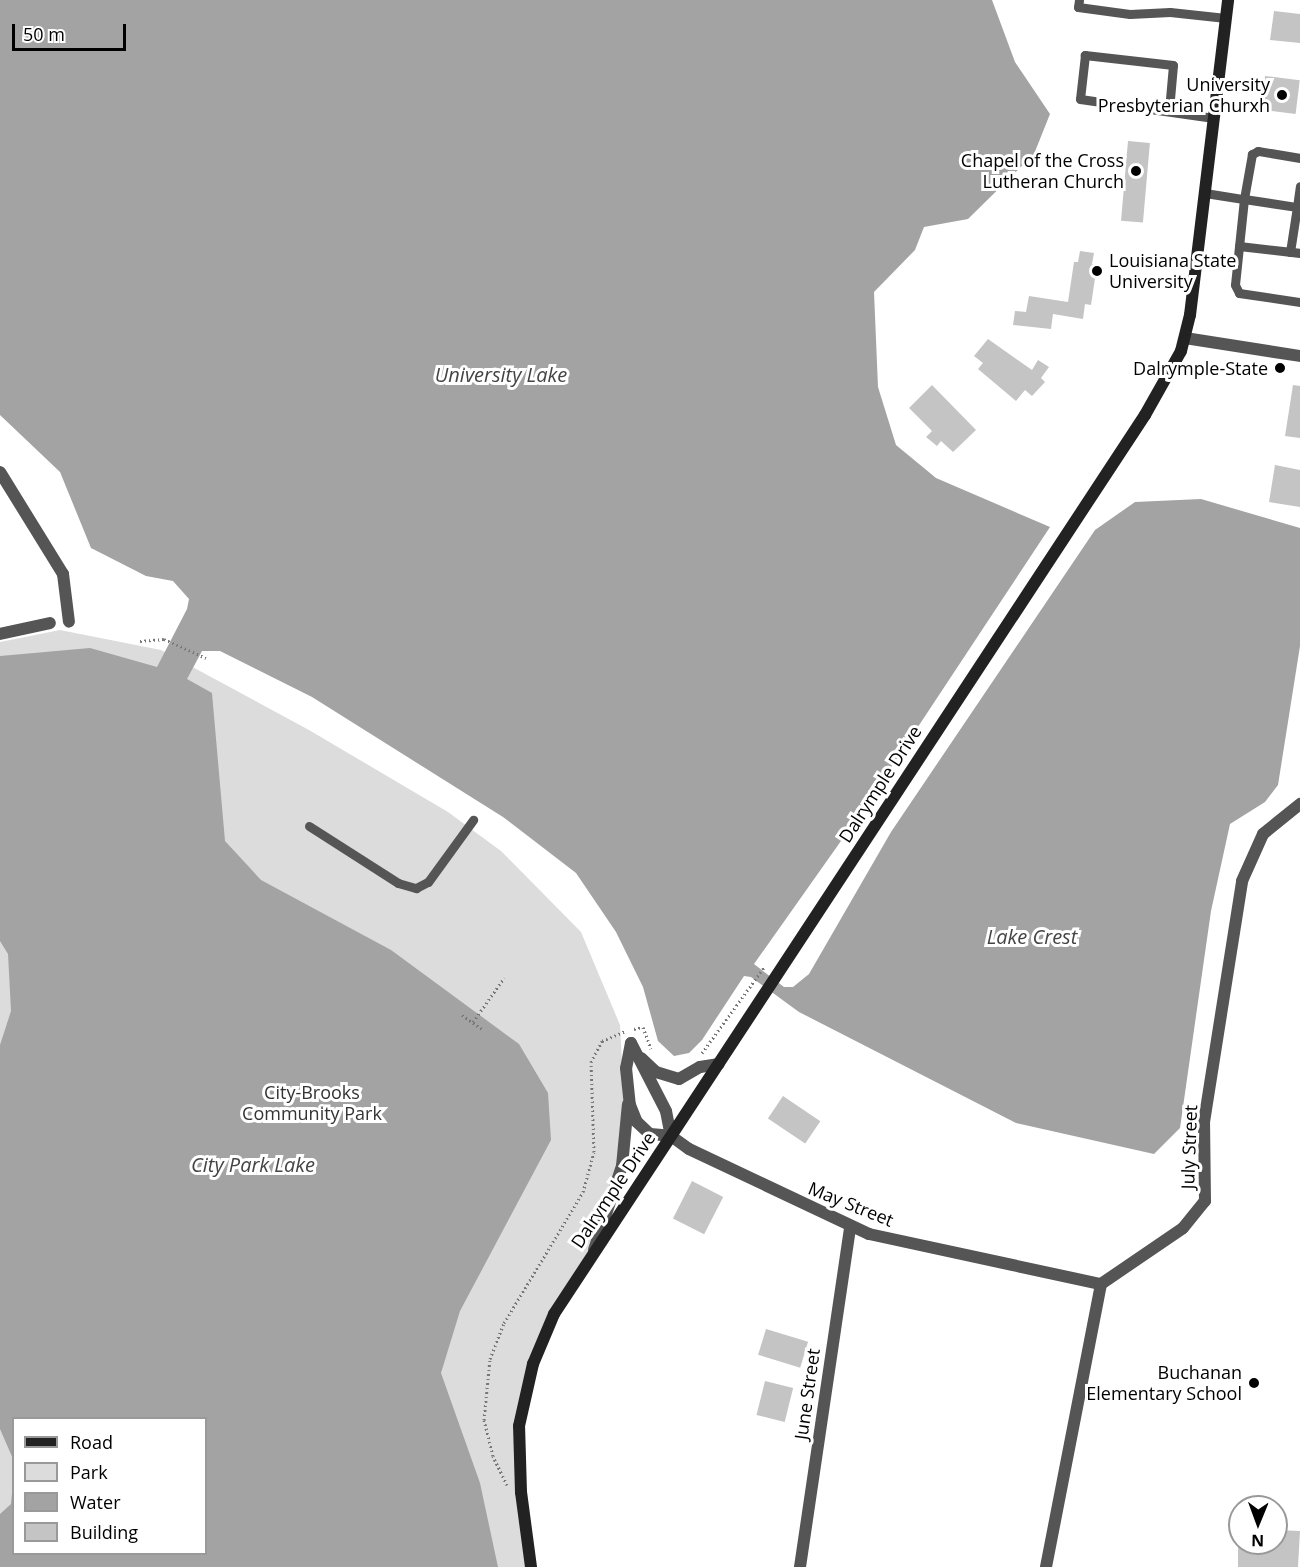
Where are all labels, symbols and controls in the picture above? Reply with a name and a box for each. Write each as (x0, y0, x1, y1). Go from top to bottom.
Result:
scale bar (15, 12, 129, 50)
text: 50 m (23, 22, 65, 46)
place label: University Presbyterian Churxh (1098, 74, 1270, 116)
marker: University Presbyterian Churxh (1275, 88, 1289, 102)
place label: Chapel of the Cross Lutheran Church (961, 150, 1124, 192)
marker: Chapel of the Cross Lutheran Church (1129, 164, 1143, 178)
place label: Louisiana State University (1109, 250, 1236, 292)
marker: Louisiana State University (1090, 264, 1104, 278)
place label: Dalrymple-State (1133, 357, 1268, 379)
marker: Dalrymple-State (1273, 361, 1287, 375)
water label: University Lake (435, 362, 567, 386)
street label: Dalrymple Drive (834, 721, 926, 847)
water label: Lake Crest (987, 924, 1077, 948)
park label: City-Brooks Community Park (242, 1082, 382, 1124)
street label: July Street (1177, 1104, 1201, 1190)
street label: Dalrymple Drive (566, 1128, 660, 1252)
water label: City Park Lake (191, 1152, 315, 1176)
street label: May Street (805, 1177, 897, 1231)
street label: June Street (790, 1347, 824, 1441)
place label: Buchanan Elementary School (1086, 1362, 1242, 1404)
marker: Buchanan Elementary School (1247, 1376, 1261, 1390)
legend (12, 1417, 207, 1555)
text: Road (70, 1430, 113, 1454)
text: Park (70, 1460, 108, 1484)
text: Water (70, 1490, 121, 1514)
north arrow (1228, 1495, 1288, 1555)
text: Building (70, 1520, 138, 1544)
text: N (1251, 1530, 1264, 1552)

